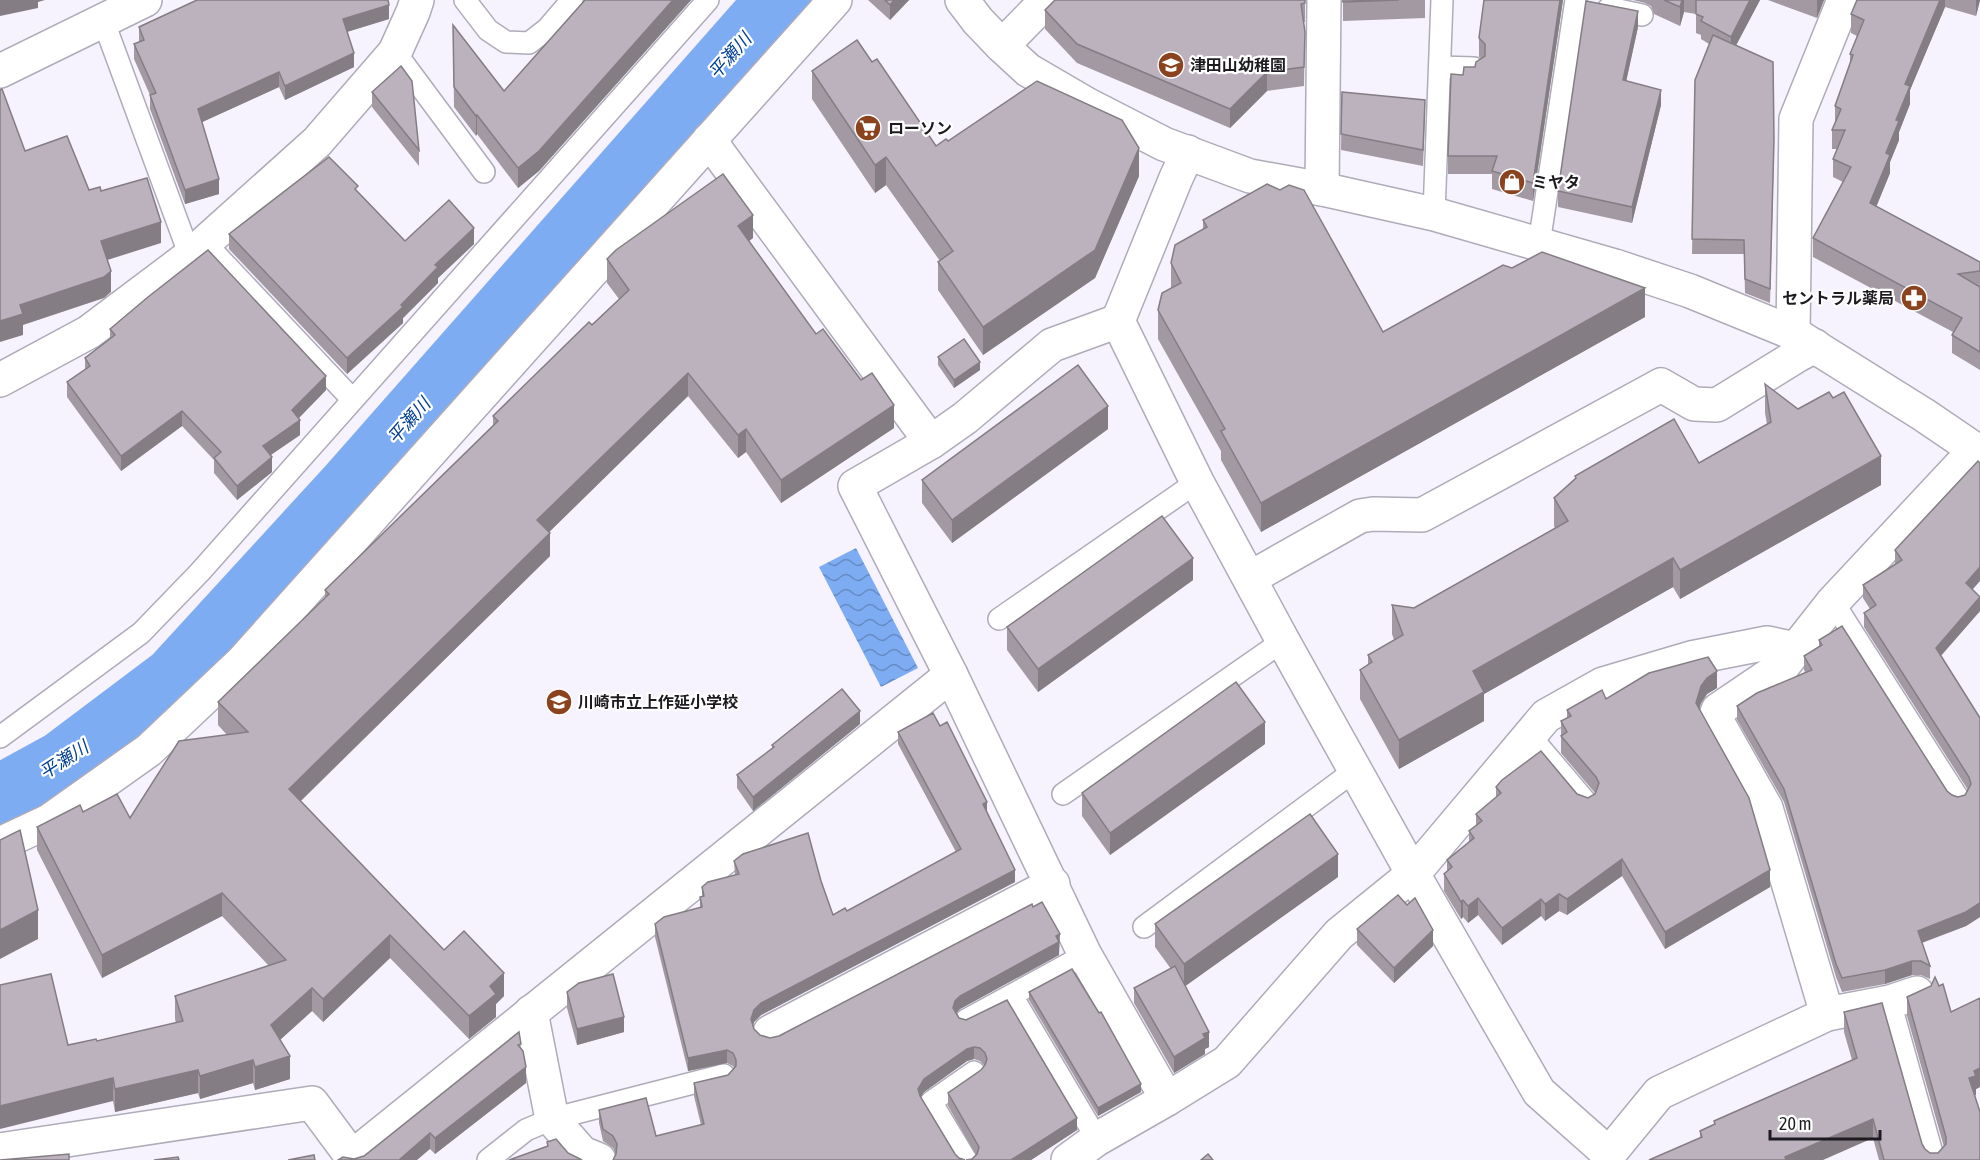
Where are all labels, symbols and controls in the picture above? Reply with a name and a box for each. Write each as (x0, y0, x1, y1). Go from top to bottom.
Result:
water label: 平瀬川 (704, 27, 757, 83)
school or university icon: 津田山幼稚園 (1156, 50, 1186, 80)
place label: 津田山幼稚園 (1190, 56, 1286, 74)
supermarket icon: ローソン (853, 113, 883, 143)
place label: ローソン (888, 119, 952, 137)
shop icon: ミヤタ (1497, 167, 1527, 197)
place label: ミヤタ (1532, 173, 1580, 191)
pharmacy icon: セントラル薬局 (1899, 283, 1929, 313)
place label: セントラル薬局 (1782, 289, 1894, 307)
water label: 平瀬川 (383, 392, 436, 448)
school or university icon: 川崎市立上作延小学校 (544, 687, 574, 717)
place label: 川崎市立上作延小学校 (578, 693, 738, 711)
water label: 平瀬川 (35, 735, 94, 783)
scale bar (1770, 1103, 1880, 1141)
text: 20 m (1779, 1113, 1811, 1134)

